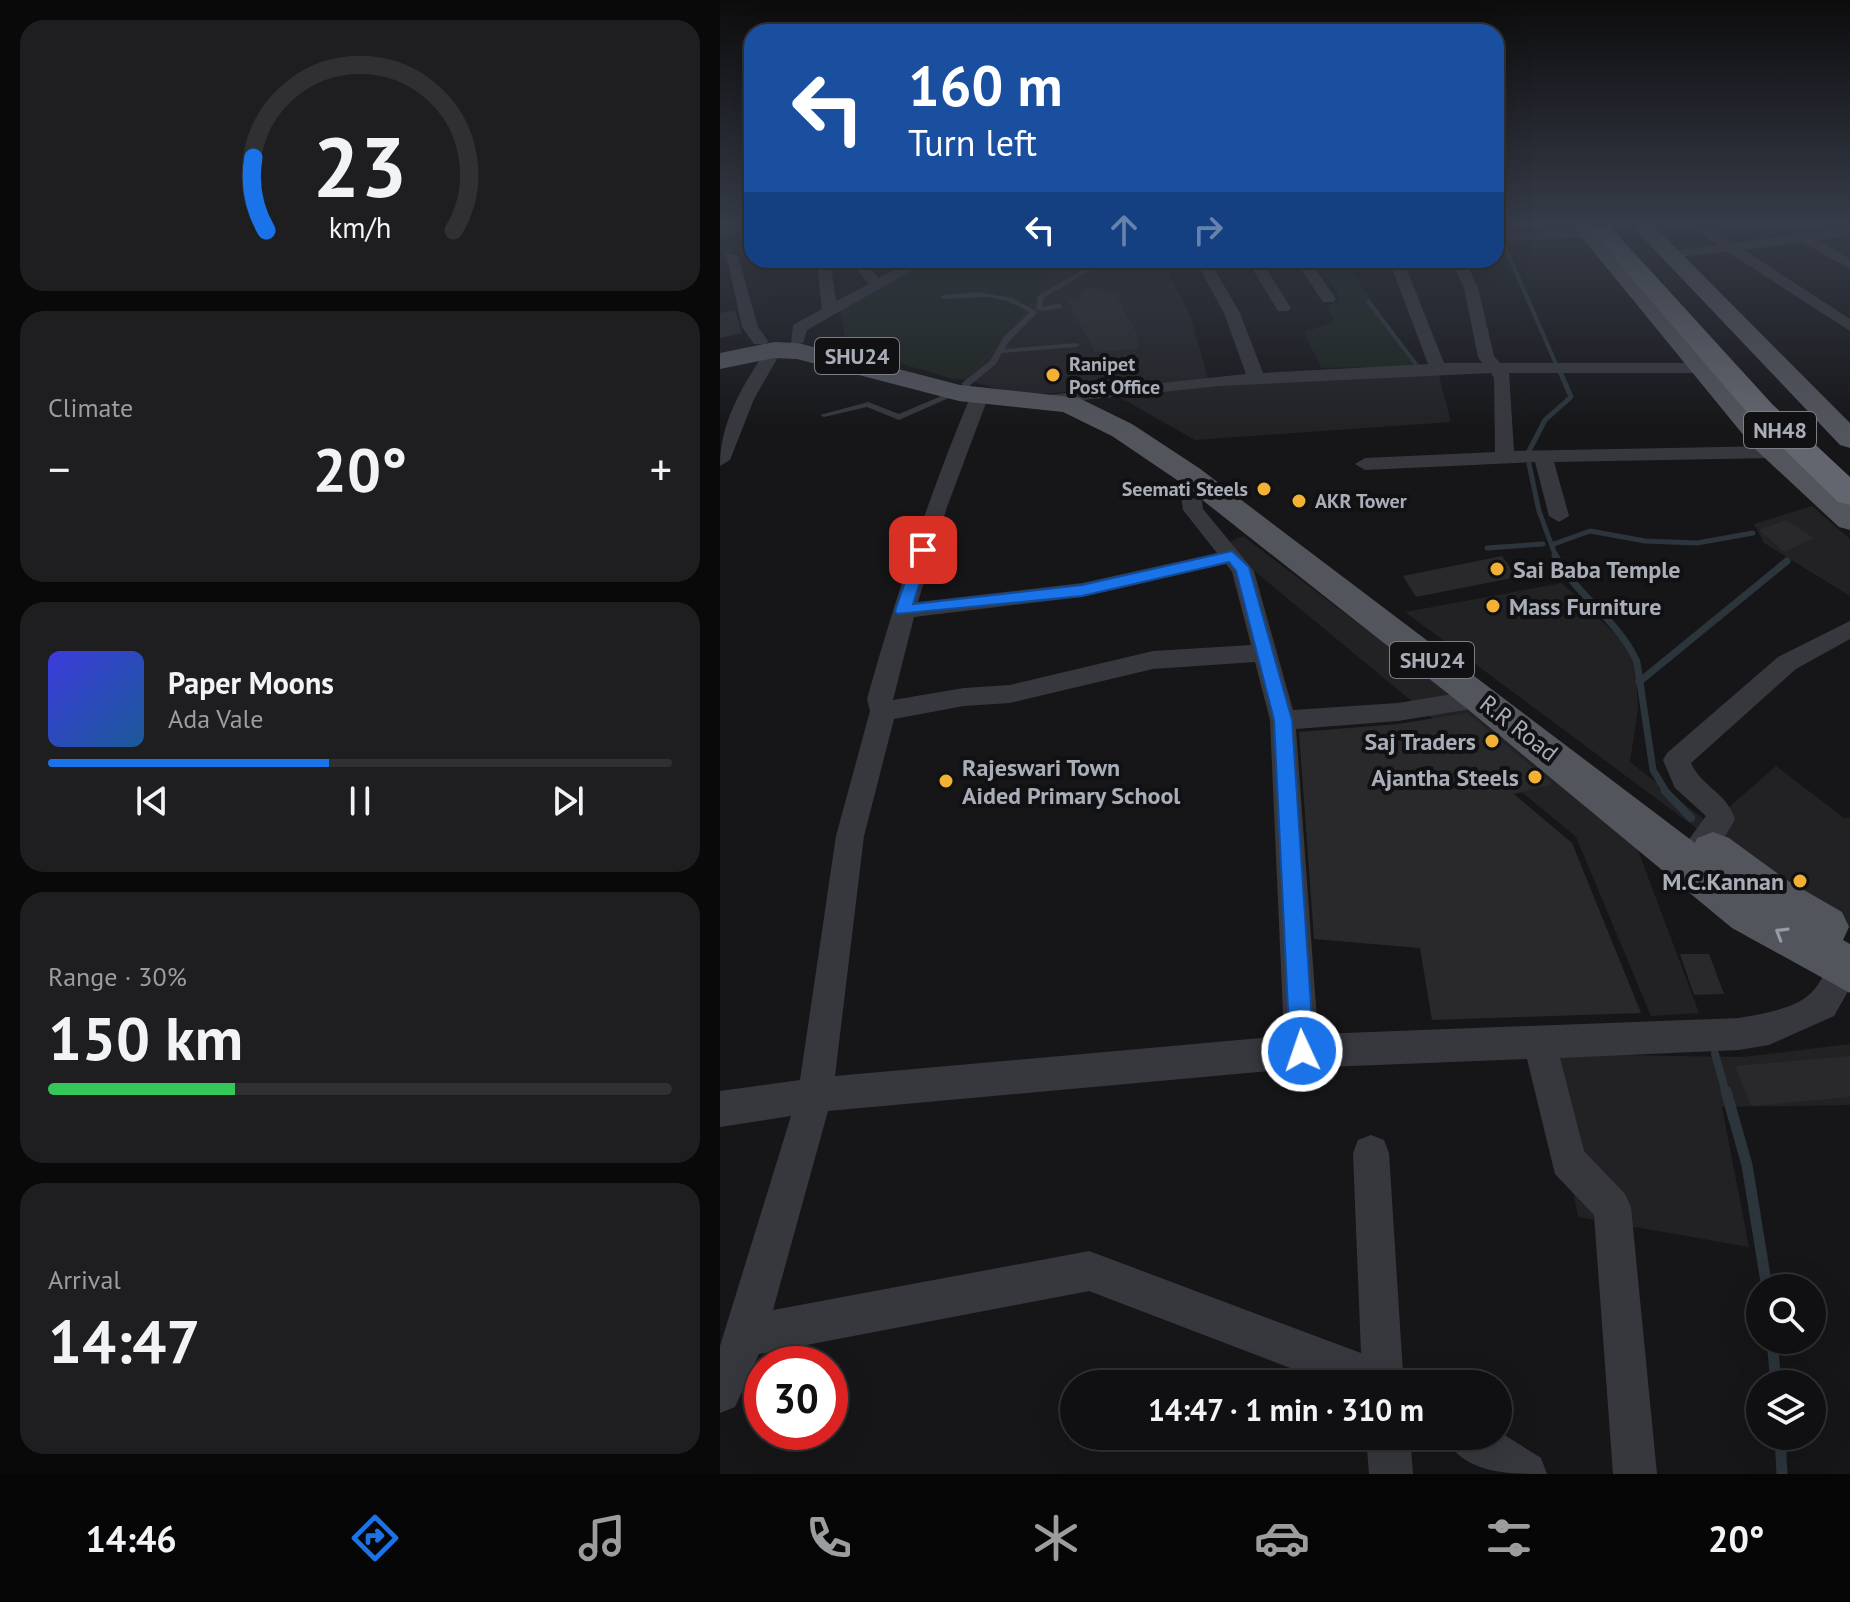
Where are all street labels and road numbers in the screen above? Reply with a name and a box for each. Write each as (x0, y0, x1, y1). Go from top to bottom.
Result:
road number: SHU24 (815, 338, 899, 374)
road number: NH48 (1744, 412, 1816, 448)
road number: SHU24 (1390, 642, 1474, 678)
street label: R.R Road (1474, 688, 1564, 768)

